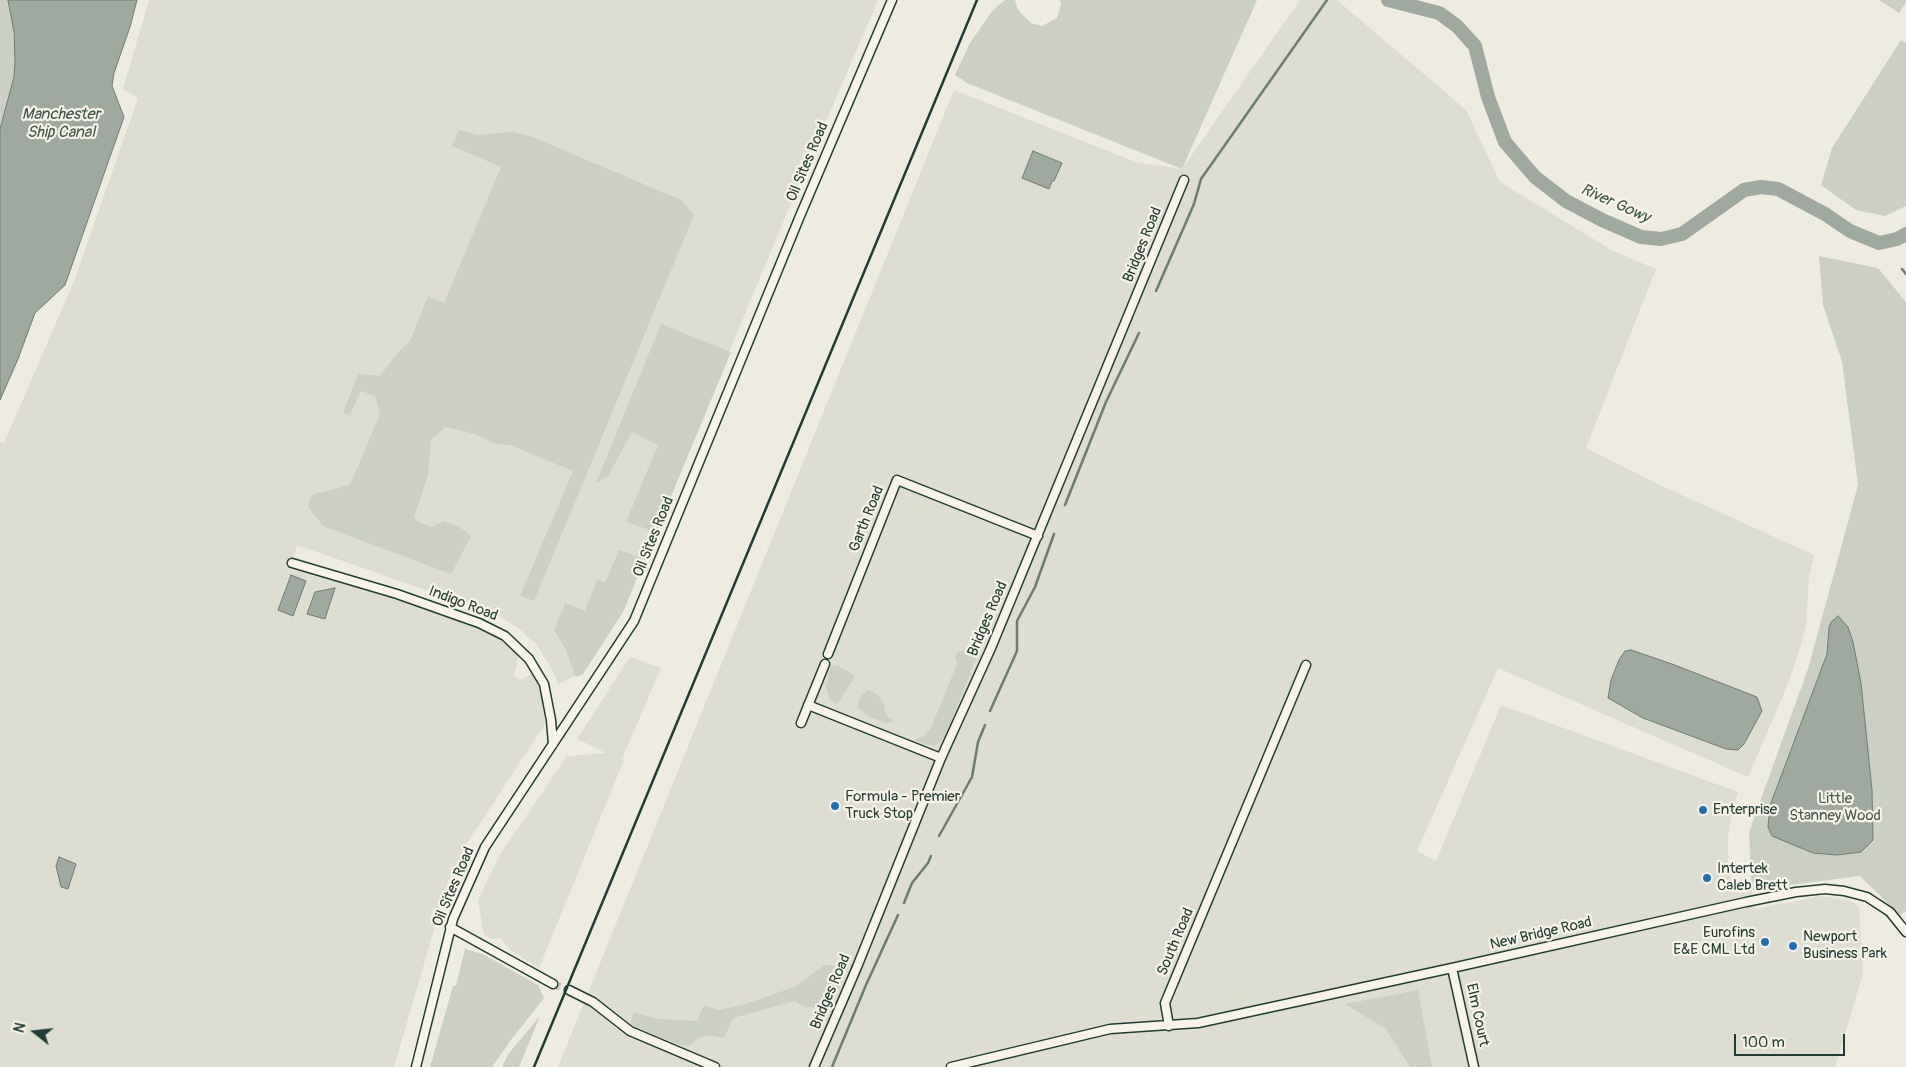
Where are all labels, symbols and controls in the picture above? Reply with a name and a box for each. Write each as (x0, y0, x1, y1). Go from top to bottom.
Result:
water label: Manchester Ship Canal (22, 105, 100, 143)
street label: Oil Sites Road (783, 119, 833, 205)
water label: River Gowy (1578, 180, 1652, 228)
street label: Bridges Road (1120, 205, 1166, 285)
street label: Garth Road (846, 483, 888, 555)
street label: Oil Sites Road (630, 494, 678, 580)
street label: Bridges Road (964, 579, 1012, 659)
street label: Indigo Road (426, 583, 500, 625)
place label: Formula - Premier Truck Stop (845, 788, 960, 823)
park label: Little Stanney Wood (1789, 790, 1881, 825)
marker: Formula - Premier Truck Stop (829, 800, 841, 812)
place label: Enterprise (1713, 801, 1777, 819)
marker: Enterprise (1697, 804, 1709, 816)
street label: Oil Sites Road (429, 844, 479, 930)
place label: Intertek Caleb Brett (1717, 860, 1788, 895)
marker: Intertek Caleb Brett (1701, 872, 1713, 884)
street label: South Road (1154, 905, 1198, 979)
street label: New Bridge Road (1488, 914, 1594, 954)
place label: Eurofins E&E CML Ltd (1673, 924, 1755, 959)
place label: Newport Business Park (1803, 928, 1887, 963)
marker: Eurofins E&E CML Ltd (1759, 936, 1771, 948)
marker: Newport Business Park (1787, 940, 1799, 952)
street label: Bridges Road (807, 952, 855, 1032)
street label: Elm Court (1462, 982, 1492, 1048)
north arrow (10, 1007, 60, 1057)
text: N (11, 1021, 30, 1035)
scale bar (1736, 1024, 1847, 1056)
text: 100 m (1742, 1033, 1785, 1052)

